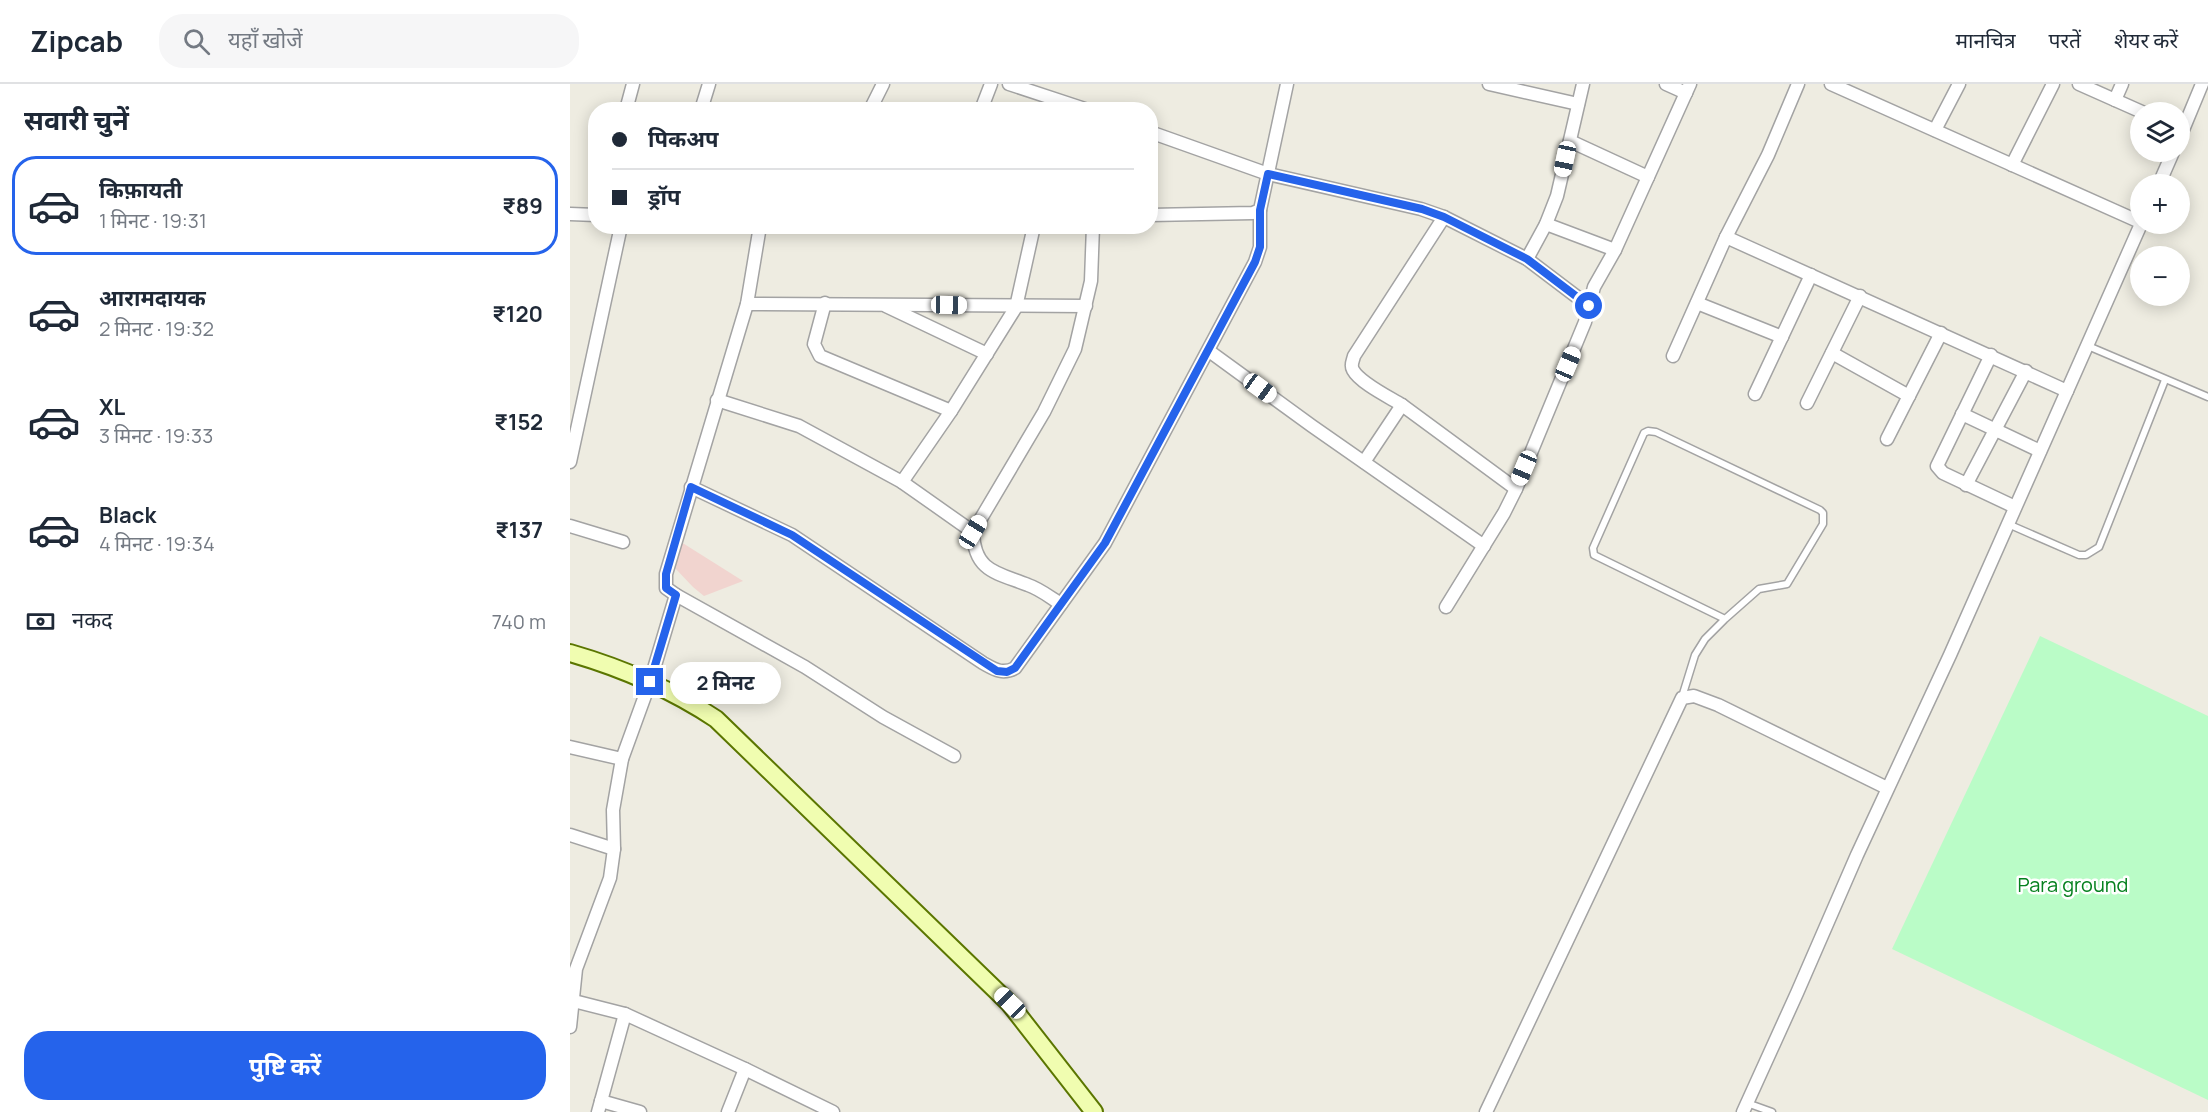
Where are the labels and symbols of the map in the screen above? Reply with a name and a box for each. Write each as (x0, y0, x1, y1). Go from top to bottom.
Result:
car (1552, 140, 1578, 178)
route start (1575, 292, 1602, 319)
car (931, 296, 967, 314)
car (1553, 344, 1583, 384)
car (1240, 370, 1280, 406)
car (1509, 448, 1539, 488)
car (956, 512, 990, 552)
callout: 2 मिनट (671, 661, 782, 703)
route end (636, 668, 663, 695)
park label: Para ground (2018, 871, 2128, 898)
car (991, 984, 1029, 1022)

